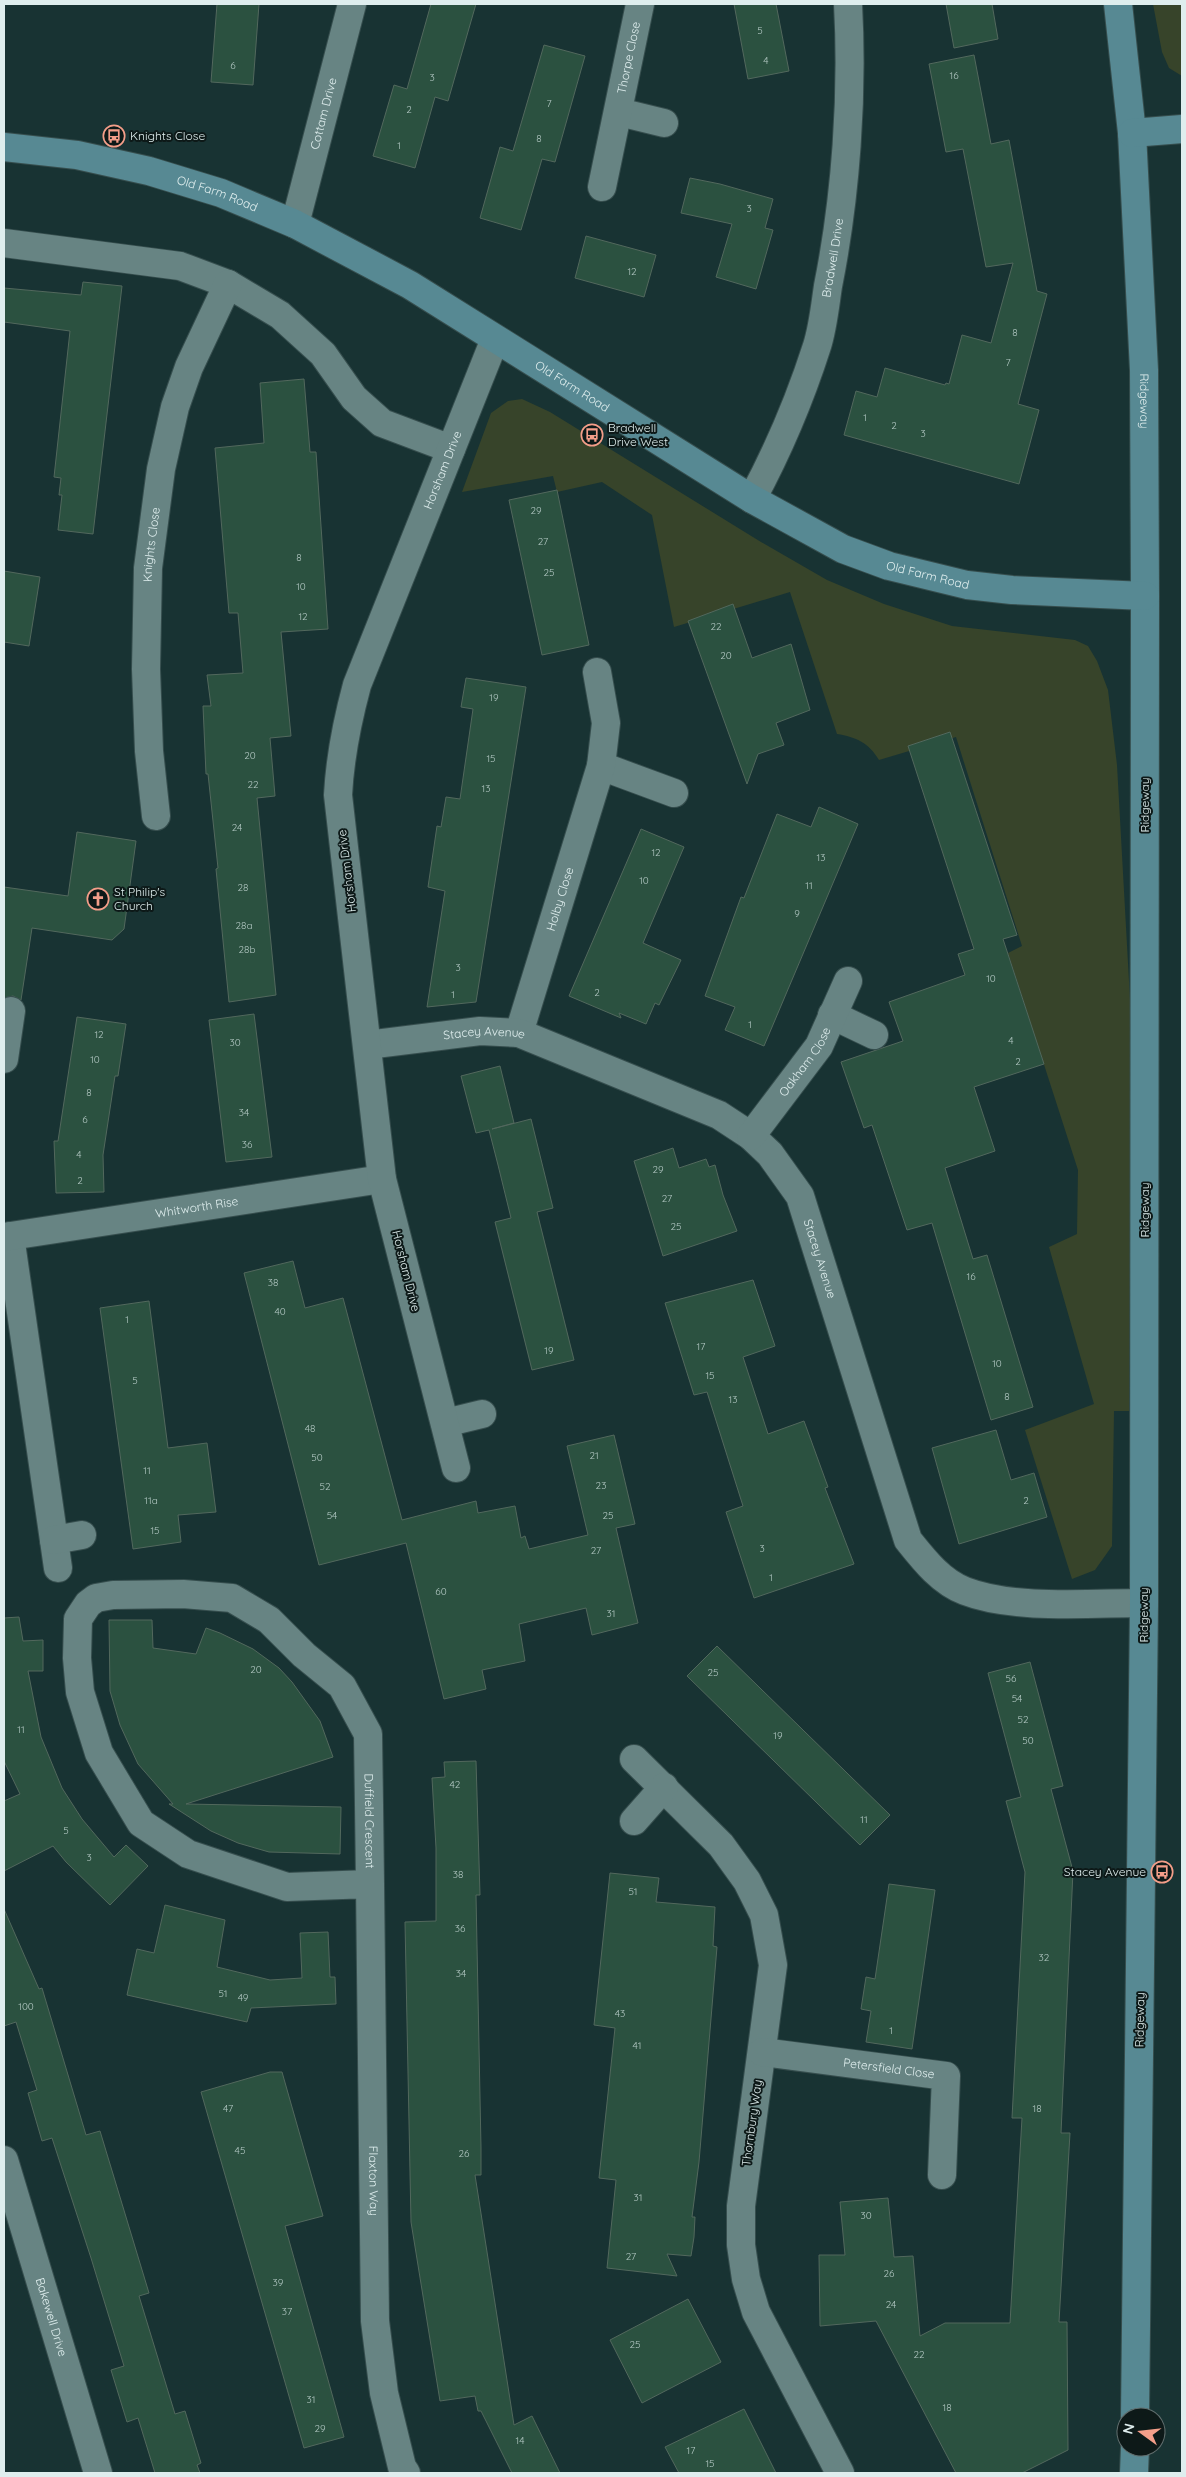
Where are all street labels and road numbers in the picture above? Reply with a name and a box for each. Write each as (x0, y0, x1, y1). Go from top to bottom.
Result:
street label: Thorpe Close (614, 20, 643, 95)
street label: Cottam Drive (307, 76, 340, 151)
street label: Old Farm Road (175, 172, 260, 215)
street label: Bradwell Drive (818, 217, 846, 299)
street label: Old Farm Road (532, 357, 612, 415)
street label: Ridgeway (1137, 373, 1152, 429)
street label: Horsham Drive (420, 428, 465, 511)
street label: Knights Close (140, 506, 163, 582)
street label: Old Farm Road (885, 558, 971, 592)
street label: Ridgeway (1137, 777, 1152, 833)
street label: Horsham Drive (334, 829, 359, 913)
street label: Holby Close (543, 865, 577, 933)
street label: Stacey Avenue (442, 1023, 528, 1042)
street label: Oakham Close (776, 1024, 834, 1099)
street label: Ridgeway (1137, 1182, 1152, 1238)
street label: Whitworth Rise (154, 1193, 239, 1221)
street label: Stacey Avenue (801, 1217, 840, 1300)
street label: Horsham Drive (389, 1229, 424, 1313)
street label: Ridgeway (1136, 1587, 1151, 1643)
street label: Duffield Crescent (362, 1773, 378, 1869)
street label: Ridgeway (1132, 1992, 1147, 2048)
street label: Petersfield Close (842, 2055, 936, 2081)
street label: Thornbury Way (738, 2079, 765, 2167)
street label: Flaxton Way (366, 2146, 382, 2216)
street label: Bakewell Drive (33, 2276, 71, 2358)

